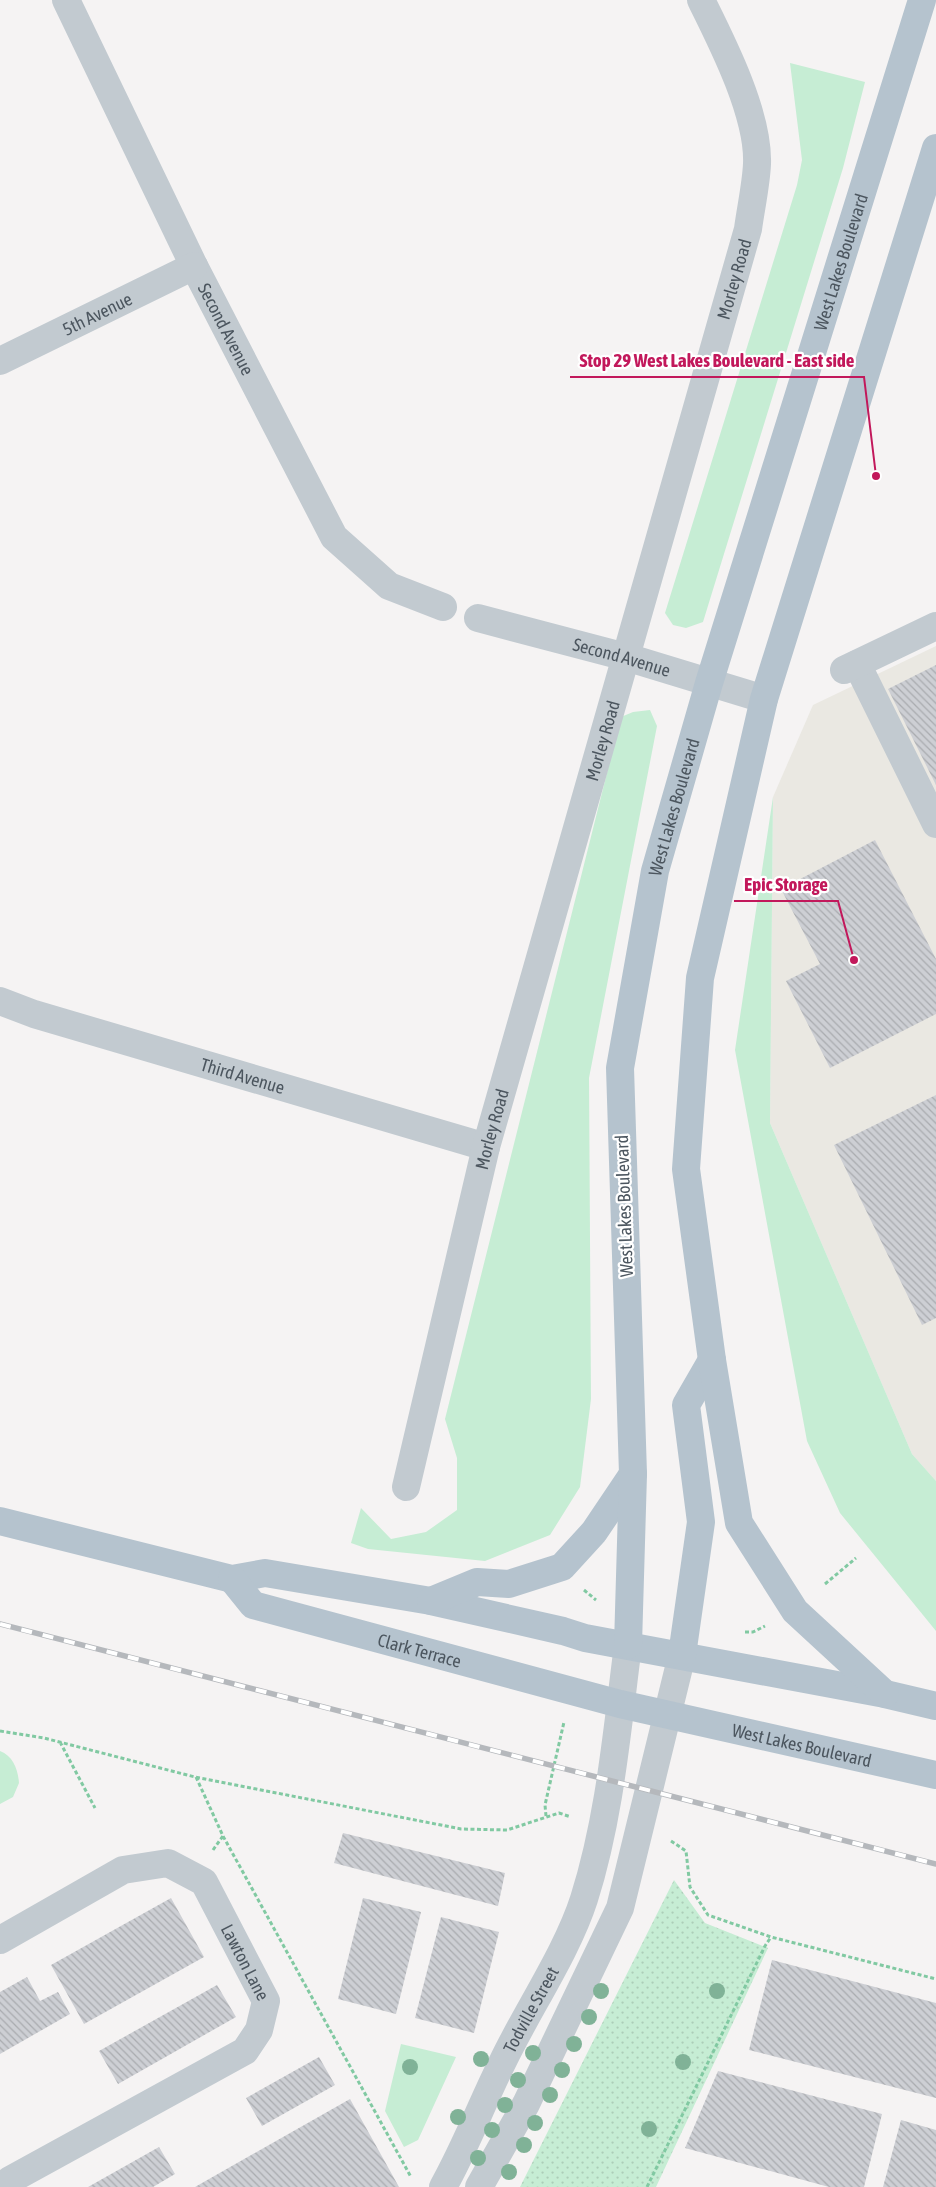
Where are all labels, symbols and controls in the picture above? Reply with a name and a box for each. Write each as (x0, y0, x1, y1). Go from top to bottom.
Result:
street label: West Lakes Boulevard (809, 191, 872, 333)
street label: Morley Road (712, 236, 755, 322)
street label: Second Avenue (194, 279, 259, 378)
street label: 5th Avenue (59, 288, 135, 339)
callout: Stop 29 West Lakes Boulevard - East side (570, 343, 864, 377)
text: Stop 29 West Lakes Boulevard - East side (580, 349, 855, 371)
street label: Second Avenue (571, 633, 673, 680)
street label: Morley Road (581, 698, 623, 783)
street label: West Lakes Boulevard (644, 736, 703, 878)
callout: Epic Storage (734, 867, 838, 901)
text: Epic Storage (744, 873, 828, 895)
street label: Third Avenue (198, 1053, 287, 1098)
street label: Morley Road (471, 1086, 513, 1171)
street label: West Lakes Boulevard (611, 1135, 637, 1277)
street label: Clark Terrace (376, 1629, 464, 1671)
street label: West Lakes Boulevard (730, 1719, 874, 1771)
street label: Lawton Lane (217, 1920, 274, 2004)
street label: Todville Street (498, 1963, 563, 2056)

